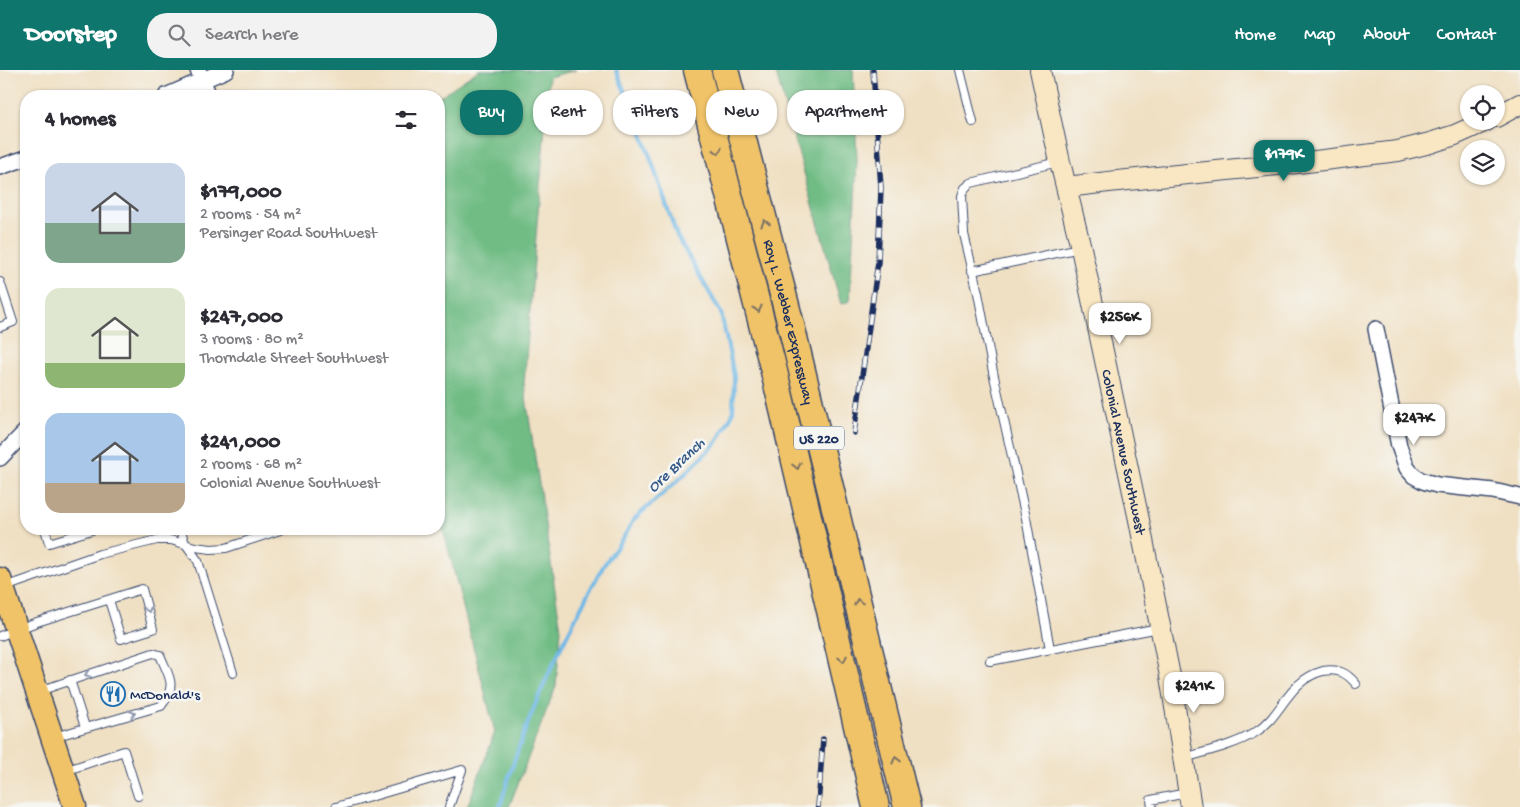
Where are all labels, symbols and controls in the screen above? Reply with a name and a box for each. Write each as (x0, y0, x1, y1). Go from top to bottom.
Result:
search box (147, 13, 497, 58)
text: Doorstep (25, 21, 117, 50)
icon: search (165, 21, 193, 49)
text: Search here (205, 24, 299, 47)
text: Home (1234, 25, 1276, 46)
text: Map (1304, 25, 1335, 46)
text: About (1363, 25, 1409, 46)
text: Contact (1437, 25, 1495, 46)
map controls (1460, 85, 1505, 185)
button: locate (1460, 85, 1505, 130)
chip: Buy (460, 90, 523, 135)
chip: Rent (533, 90, 603, 135)
chip: Filters (613, 90, 696, 135)
chip: New (706, 90, 777, 135)
chip: Apartment (787, 90, 904, 135)
icon: filters (392, 106, 420, 134)
text: 4 homes (45, 108, 116, 133)
pin: $179K (1249, 140, 1319, 182)
button: layers (1460, 140, 1505, 185)
text: $179K (1265, 146, 1303, 165)
one-way arrow (712, 147, 723, 156)
text: $179,000 (200, 181, 282, 206)
icon: home (85, 183, 145, 243)
text: 2 rooms · 54 m² (200, 206, 301, 225)
one-way arrow (760, 219, 770, 227)
text: Persinger Road Southwest (200, 225, 377, 244)
street label: Roy L. Webber Expressway (758, 238, 817, 407)
pin: $256K (1085, 302, 1155, 345)
one-way arrow (752, 304, 763, 313)
text: $247,000 (200, 306, 283, 331)
icon: home (85, 308, 145, 368)
text: $256K (1100, 309, 1140, 328)
text: 3 rooms · 80 m² (200, 331, 304, 350)
text: Thorndale Street Southwest (200, 350, 388, 369)
street label: Colonial Avenue Southwest (1096, 368, 1149, 538)
pin: $247K (1379, 404, 1449, 446)
text: $247K (1394, 410, 1434, 429)
road number: US 220 (794, 426, 844, 449)
text: $241,000 (200, 431, 281, 456)
icon: home (85, 433, 145, 493)
water label: Ore Branch (645, 435, 710, 498)
text: 2 rooms · 68 m² (200, 456, 302, 475)
one-way arrow (791, 462, 802, 471)
text: Colonial Avenue Southwest (200, 475, 379, 494)
one-way arrow (853, 597, 864, 606)
one-way arrow (142, 604, 152, 613)
one-way arrow (837, 654, 848, 663)
one-way arrow (84, 668, 93, 678)
pin: $241K (1159, 672, 1229, 714)
text: $241K (1175, 678, 1213, 697)
restaurant icon: McDonald's (100, 681, 126, 707)
place label: McDonald's (130, 687, 200, 705)
one-way arrow (127, 710, 136, 720)
one-way arrow (891, 755, 902, 764)

